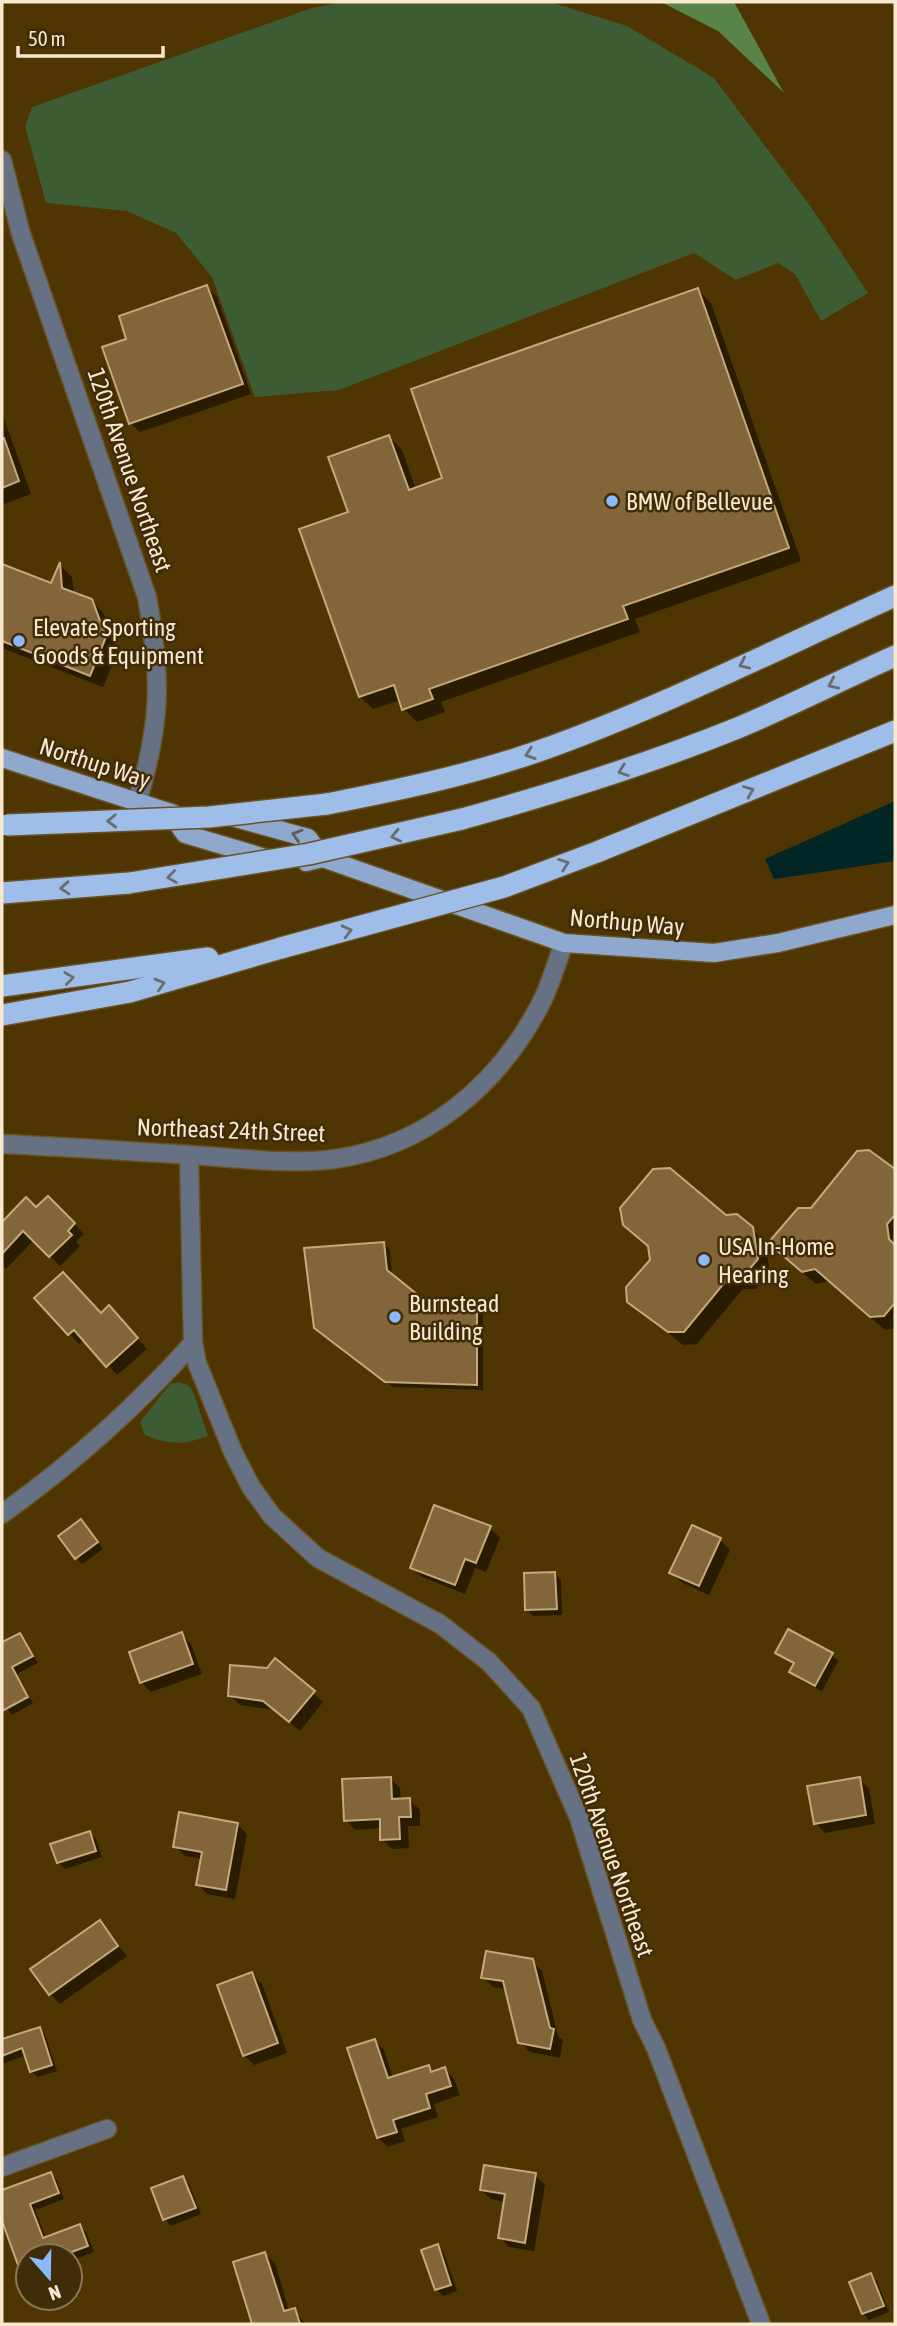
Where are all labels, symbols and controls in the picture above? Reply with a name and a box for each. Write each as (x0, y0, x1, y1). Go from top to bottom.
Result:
scale bar (18, 14, 163, 58)
text: 50 m (28, 26, 66, 50)
street label: 120th Avenue Northeast (82, 365, 178, 575)
place label: BMW of Bellevue (626, 488, 773, 515)
marker: BMW of Bellevue (604, 493, 620, 509)
place label: Elevate Sporting Goods & Equipment (33, 614, 204, 669)
marker: Elevate Sporting Goods & Equipment (11, 633, 27, 649)
one-way arrow (738, 656, 751, 670)
one-way arrow (828, 676, 840, 690)
street label: Northup Way (36, 732, 154, 794)
one-way arrow (525, 745, 537, 760)
one-way arrow (617, 763, 629, 777)
one-way arrow (741, 785, 754, 799)
one-way arrow (107, 813, 118, 828)
one-way arrow (390, 828, 402, 843)
one-way arrow (291, 829, 303, 844)
one-way arrow (558, 859, 570, 873)
one-way arrow (166, 869, 178, 884)
one-way arrow (60, 880, 71, 895)
street label: Northup Way (569, 904, 685, 940)
one-way arrow (341, 925, 353, 939)
one-way arrow (64, 970, 75, 985)
one-way arrow (153, 977, 165, 992)
street label: Northeast 24th Street (136, 1113, 326, 1147)
place label: USA In-Home Hearing (718, 1233, 834, 1288)
marker: USA In-Home Hearing (696, 1252, 712, 1268)
place label: Burnstead Building (409, 1290, 499, 1345)
marker: Burnstead Building (387, 1309, 403, 1325)
street label: 120th Avenue Northeast (564, 1750, 660, 1960)
north arrow (14, 2242, 84, 2312)
text: N (46, 2281, 64, 2305)

